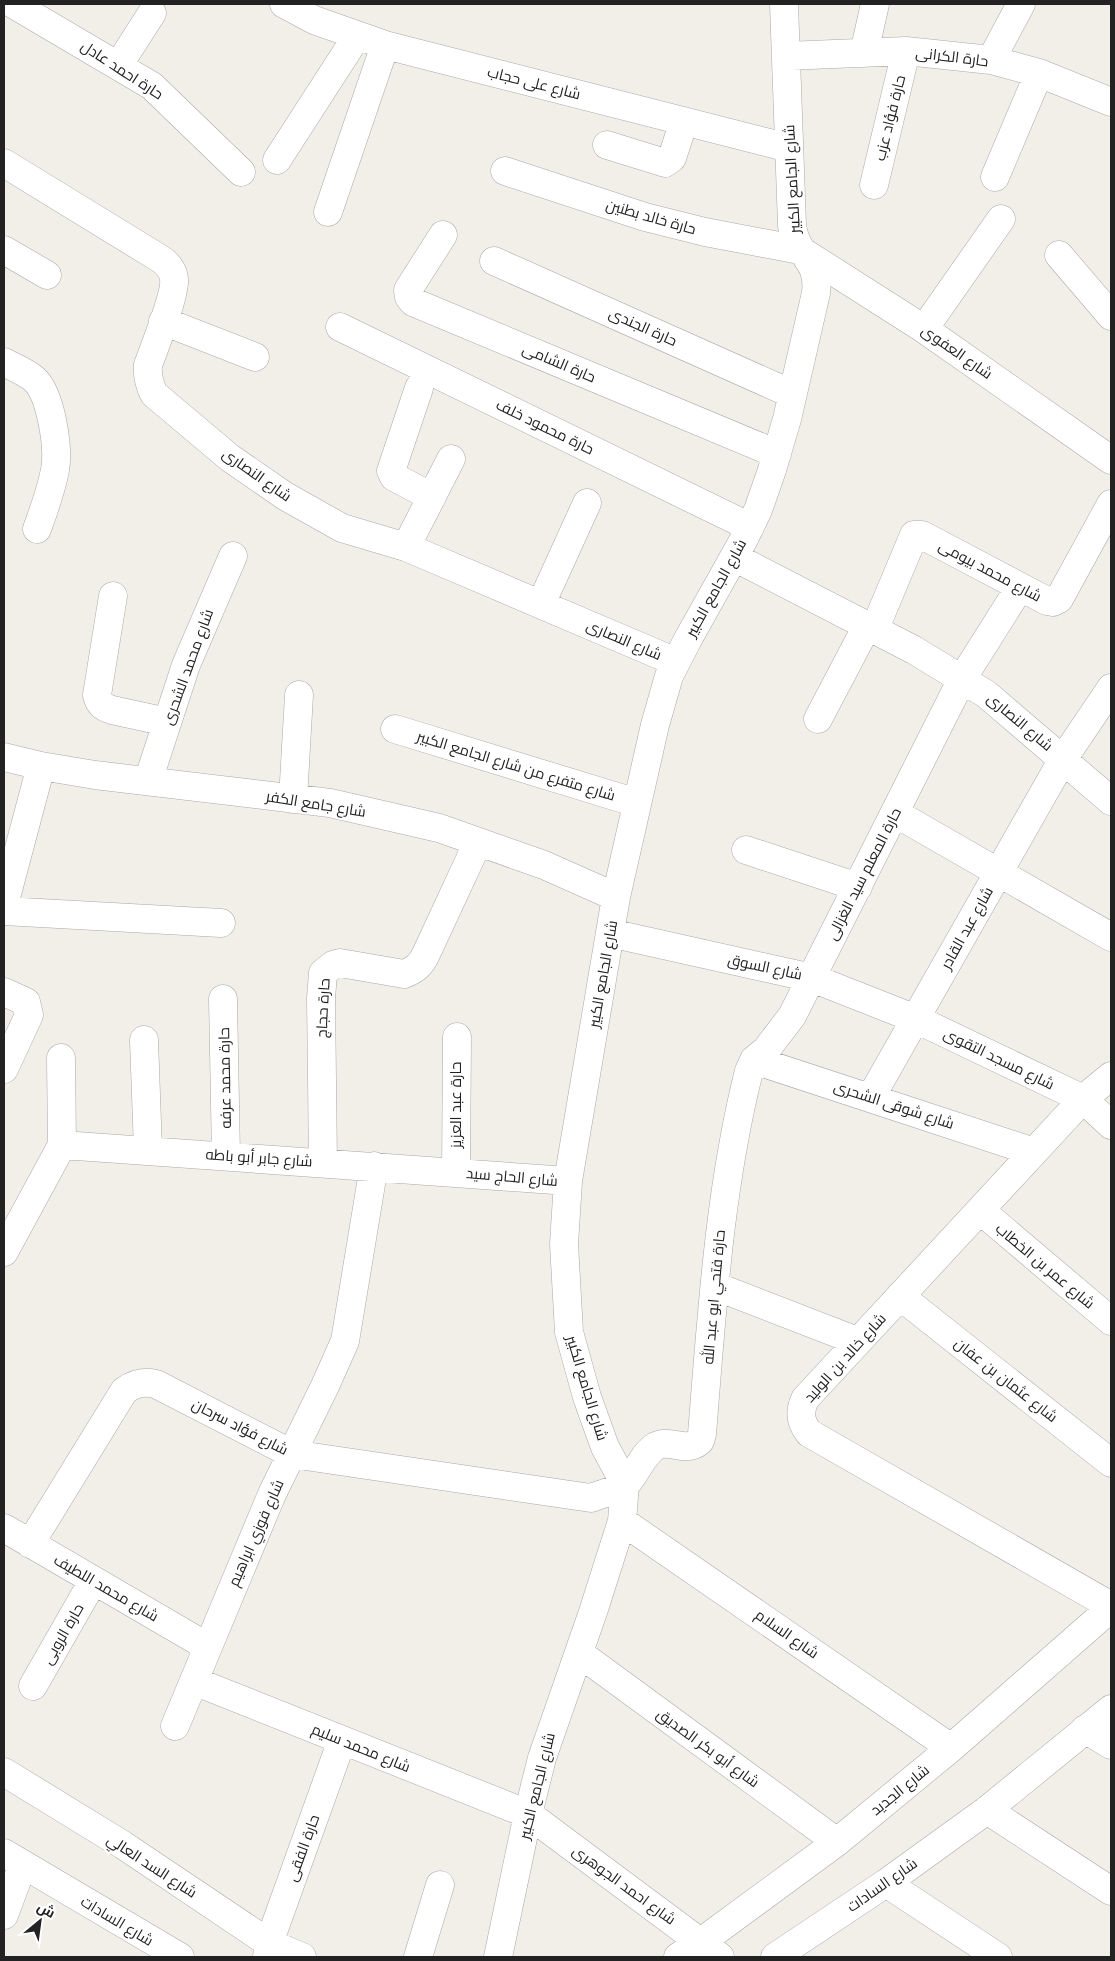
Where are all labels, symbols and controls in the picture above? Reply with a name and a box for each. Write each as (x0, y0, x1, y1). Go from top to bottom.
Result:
street label: حارة احمد عادل (77, 37, 167, 103)
street label: حارة الكرانى (914, 44, 989, 71)
street label: شارع على حجاب (485, 63, 582, 105)
street label: حارة فؤاد عزب (871, 73, 909, 163)
street label: شارع الجامع الكبير (780, 124, 806, 235)
street label: حارة خالد بطنين (604, 196, 698, 239)
street label: حارة الجندى (606, 304, 680, 351)
street label: شارع العفوى (917, 321, 996, 385)
street label: حارة الشامى (519, 340, 598, 387)
street label: حارة محمود خلف (493, 395, 597, 459)
street label: شارع النصارى (218, 445, 295, 507)
street label: شارع الجامع الكبير (681, 536, 752, 642)
street label: شارع محمد بيومى (935, 536, 1044, 607)
street label: شارع محمد الشحرى (159, 607, 219, 728)
street label: شارع النصارى (583, 616, 664, 666)
street label: شارع النصارى (982, 689, 1057, 756)
street label: شارع متفرع من شارع الجامع الكبير (413, 727, 617, 807)
street label: شارع جامع الكفر (263, 787, 367, 823)
street label: حارة المعلم سيد الغزالى (823, 805, 906, 944)
street label: شارع عبد القادر (936, 884, 999, 974)
street label: شارع الجامع الكبير (584, 919, 623, 1031)
street label: شارع السوق (726, 950, 804, 986)
street label: حارة حجاج (312, 978, 336, 1039)
street label: شارع مسجد التقوى (940, 1024, 1057, 1095)
street label: حارة محمد عرفه (215, 1027, 235, 1129)
street label: حارة عبد العزيز (447, 1062, 465, 1149)
street label: شارع شوقى الشحرى (831, 1077, 956, 1135)
street label: شارع جابر أبو باطه (205, 1144, 313, 1173)
street label: شارع الحاج سيد (465, 1164, 559, 1192)
street label: شارع عمر بن الخطاب (991, 1219, 1098, 1314)
street label: حارة فتحي ابو عبد الله (698, 1229, 732, 1365)
street label: شارع خالد بن الوليد (800, 1310, 891, 1408)
street label: شارع الجامع الكبير (560, 1332, 612, 1443)
street label: شارع عثمان بن عفان (950, 1334, 1061, 1428)
street label: شارع فؤاد سرحان (188, 1395, 291, 1461)
street label: شارع فوزي ابراهيم (224, 1477, 290, 1590)
street label: شارع محمد اللطيف (49, 1551, 162, 1627)
street label: حارة الروبى (38, 1600, 89, 1668)
street label: شارع السلام (751, 1606, 822, 1664)
street label: شارع أبو بكر الصديق (652, 1704, 763, 1793)
street label: شارع محمد سليم (308, 1720, 413, 1778)
street label: شارع الجامع الكبير (515, 1731, 561, 1843)
street label: شارع الجديد (867, 1761, 934, 1821)
street label: حارة الفقى (283, 1812, 324, 1884)
street label: شارع السد العالي (102, 1830, 200, 1904)
street label: شارع احمد الجوهرى (568, 1841, 679, 1930)
street label: شارع السادات (843, 1854, 922, 1917)
street label: شارع السادات (76, 1892, 157, 1951)
north arrow (15, 1896, 65, 1946)
text: ش (34, 1898, 58, 1922)

